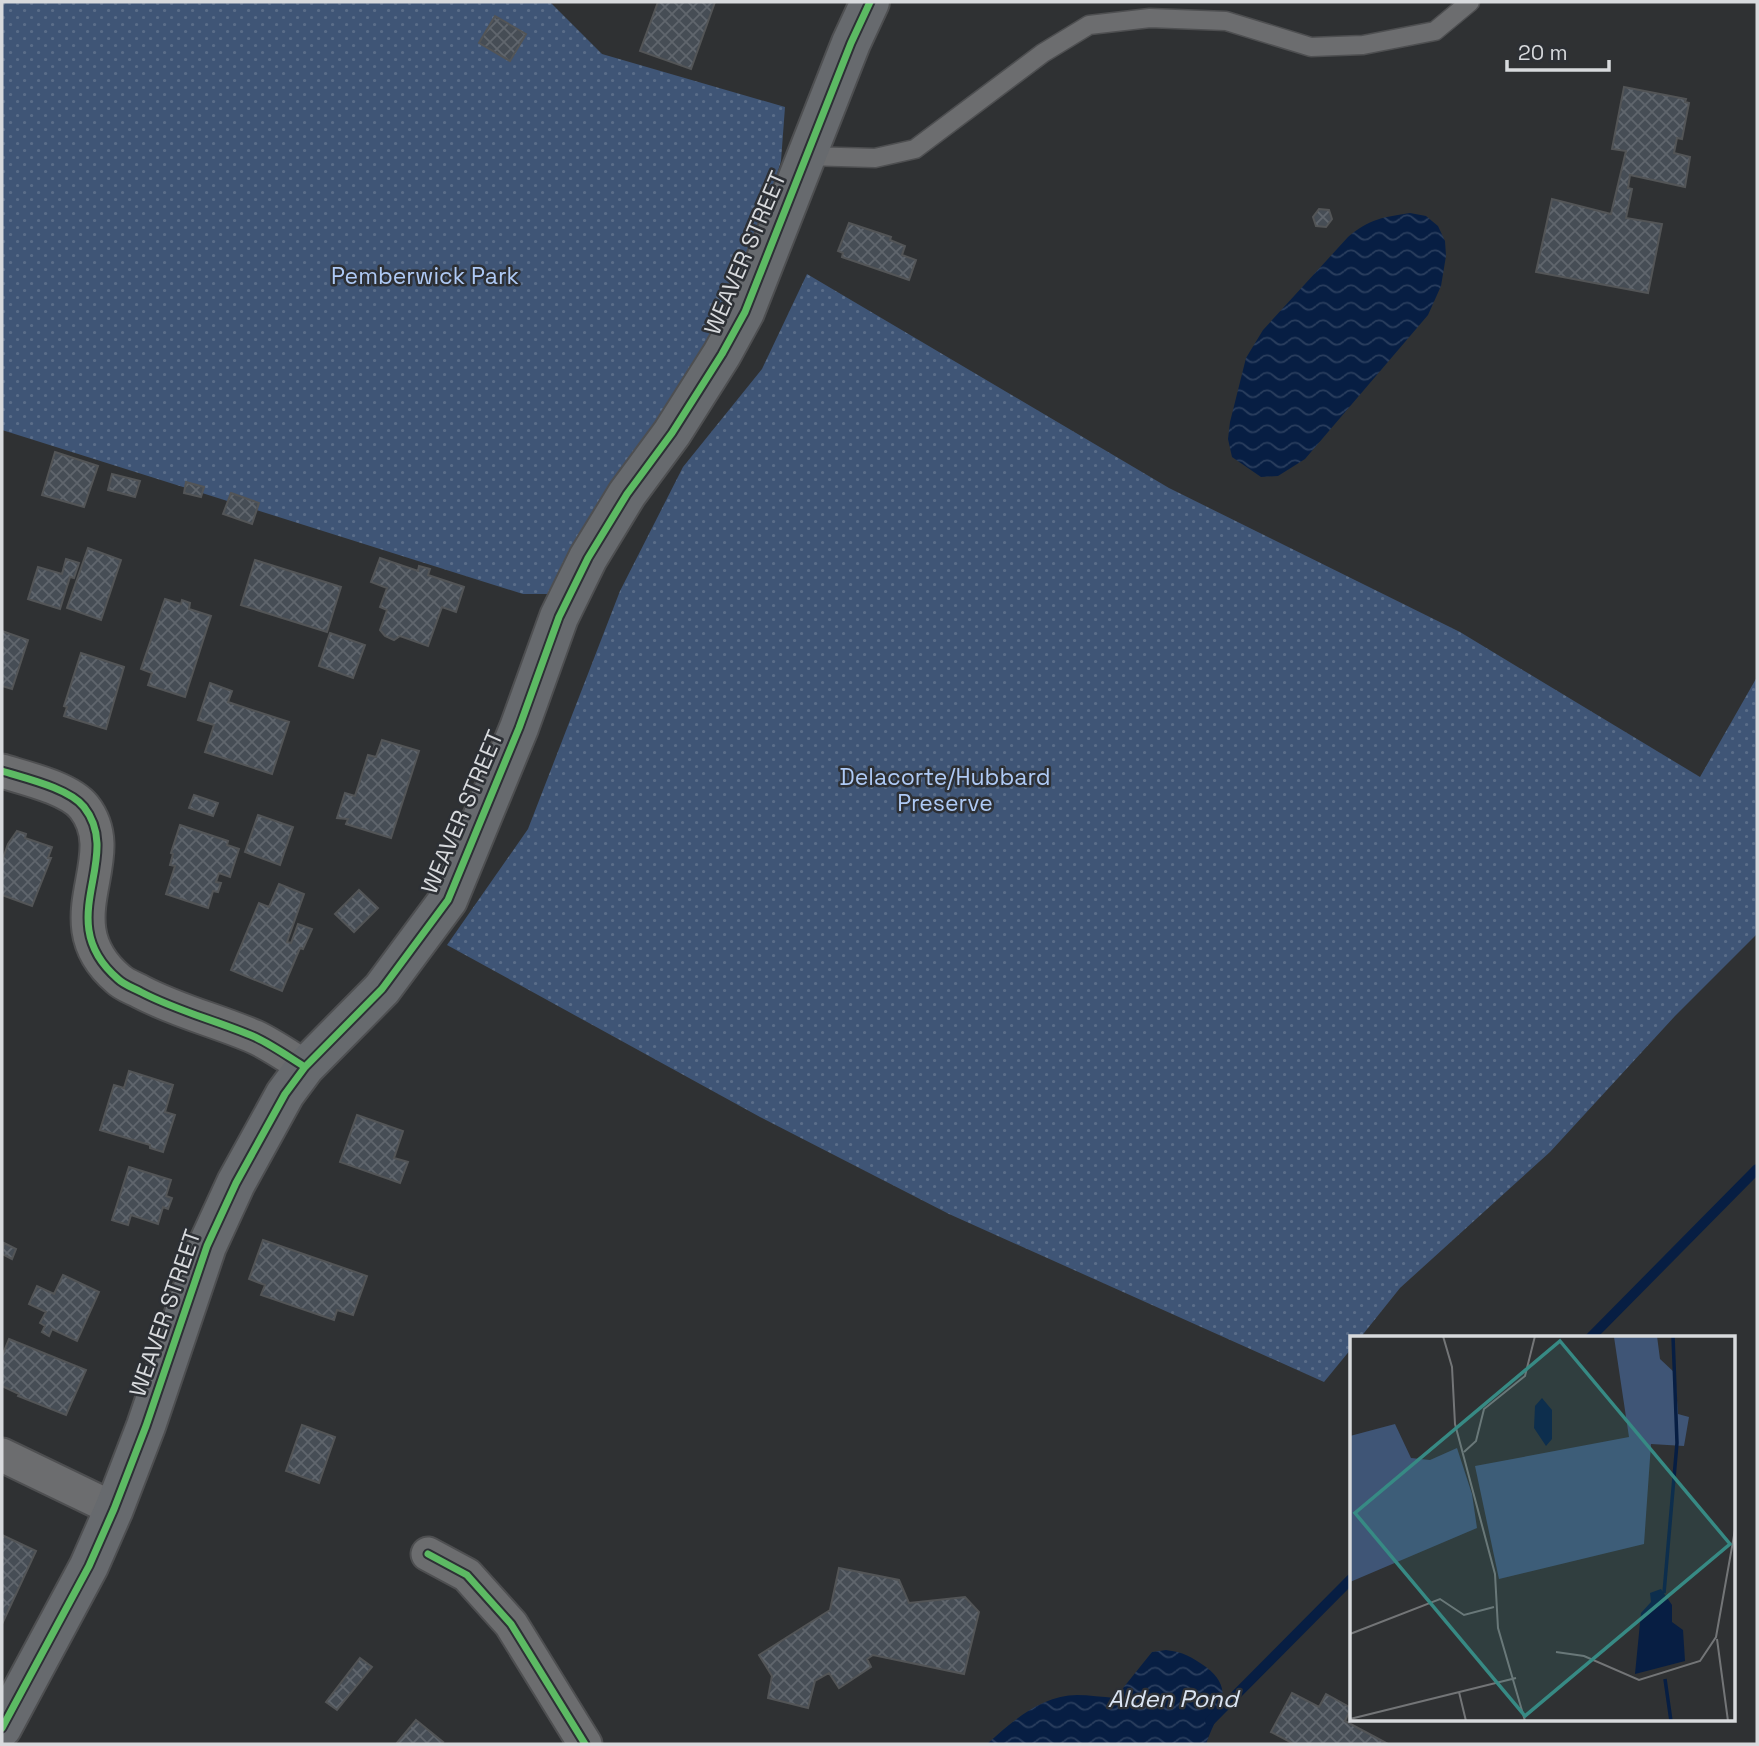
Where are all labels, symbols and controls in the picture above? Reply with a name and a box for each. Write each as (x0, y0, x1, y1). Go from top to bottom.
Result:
scale bar (1507, 28, 1608, 72)
text: 20 m (1518, 39, 1568, 66)
street label: WEAVER STREET (697, 167, 793, 339)
park label: Pemberwick Park (331, 261, 519, 291)
street label: WEAVER STREET (414, 726, 510, 898)
park label: Delacorte/Hubbard Preserve (839, 762, 1051, 818)
street label: WEAVER STREET (122, 1225, 208, 1401)
inset map (1350, 1336, 1734, 1722)
water label: Alden Pond (1108, 1683, 1241, 1714)

